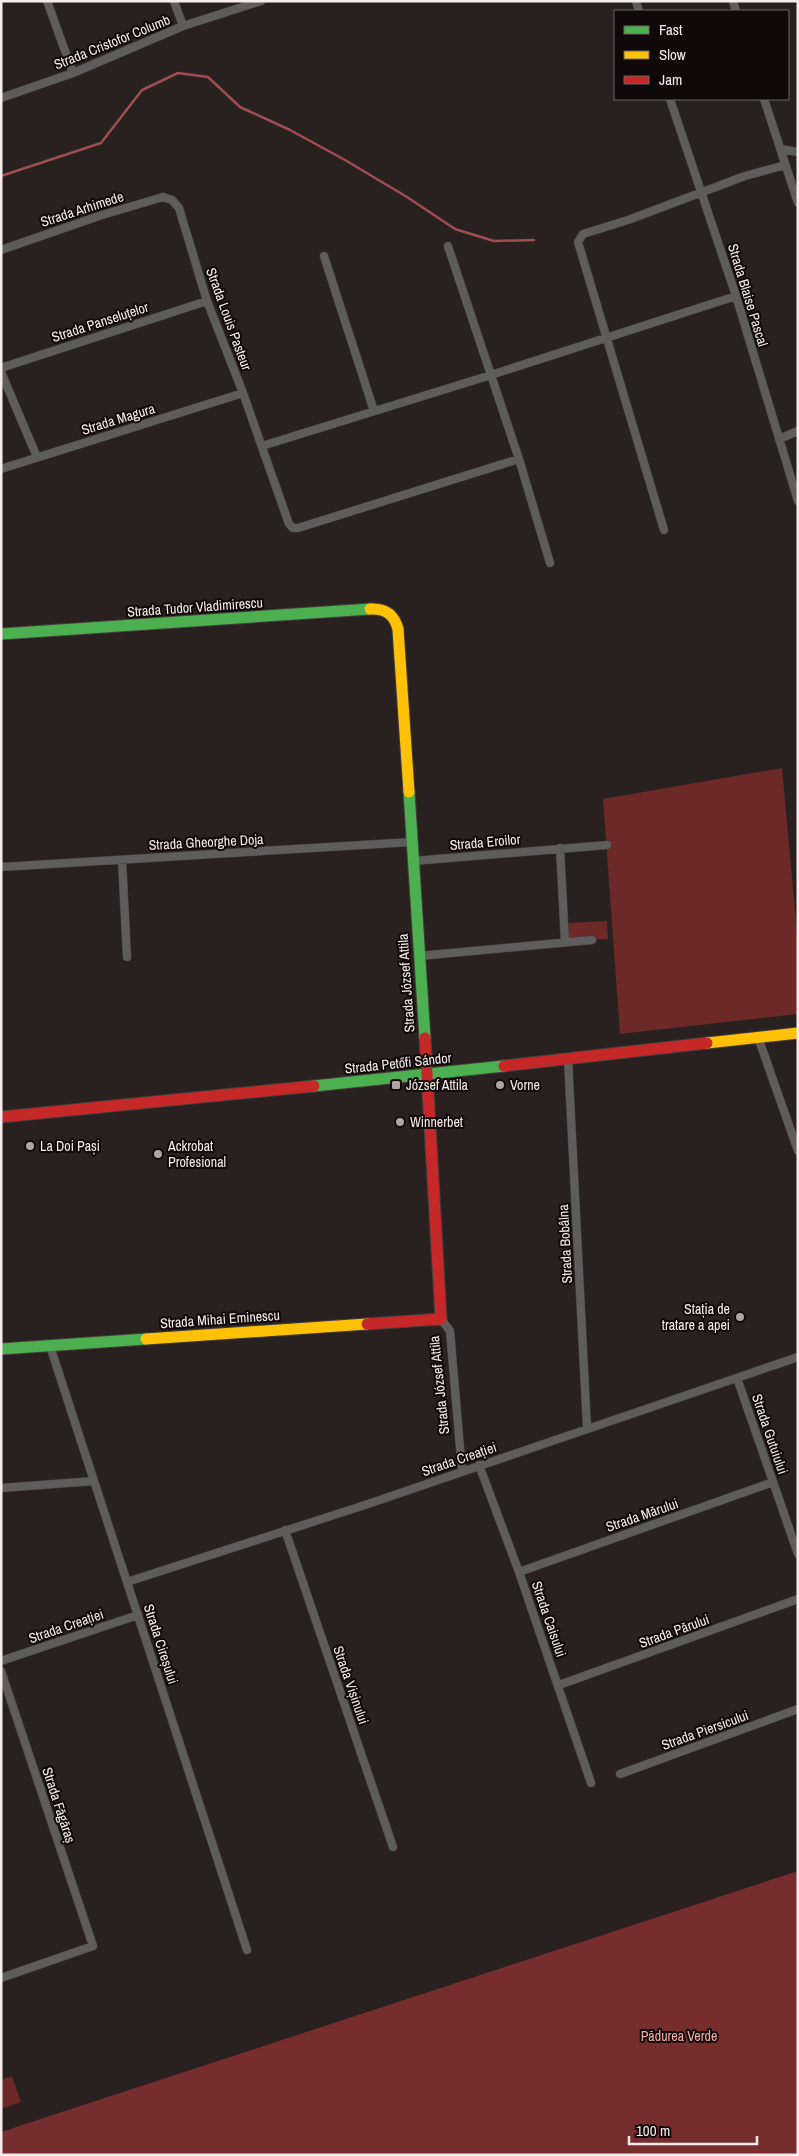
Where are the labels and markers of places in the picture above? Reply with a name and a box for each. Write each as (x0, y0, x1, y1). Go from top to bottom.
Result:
place label: József Attila (406, 1076, 469, 1094)
place label: Vorne (510, 1076, 540, 1094)
marker: József Attila (390, 1079, 402, 1091)
marker: Vorne (494, 1079, 506, 1091)
place label: Winnerbet (410, 1113, 463, 1131)
marker: Winnerbet (394, 1116, 406, 1128)
place label: La Doi Pași (40, 1137, 100, 1155)
place label: Ackrobat Profesional (167, 1137, 226, 1171)
marker: La Doi Pași (24, 1140, 36, 1152)
marker: Ackrobat Profesional (152, 1148, 164, 1160)
place label: Stația de tratare a apei (662, 1300, 730, 1334)
marker: Stația de tratare a apei (734, 1311, 746, 1323)

